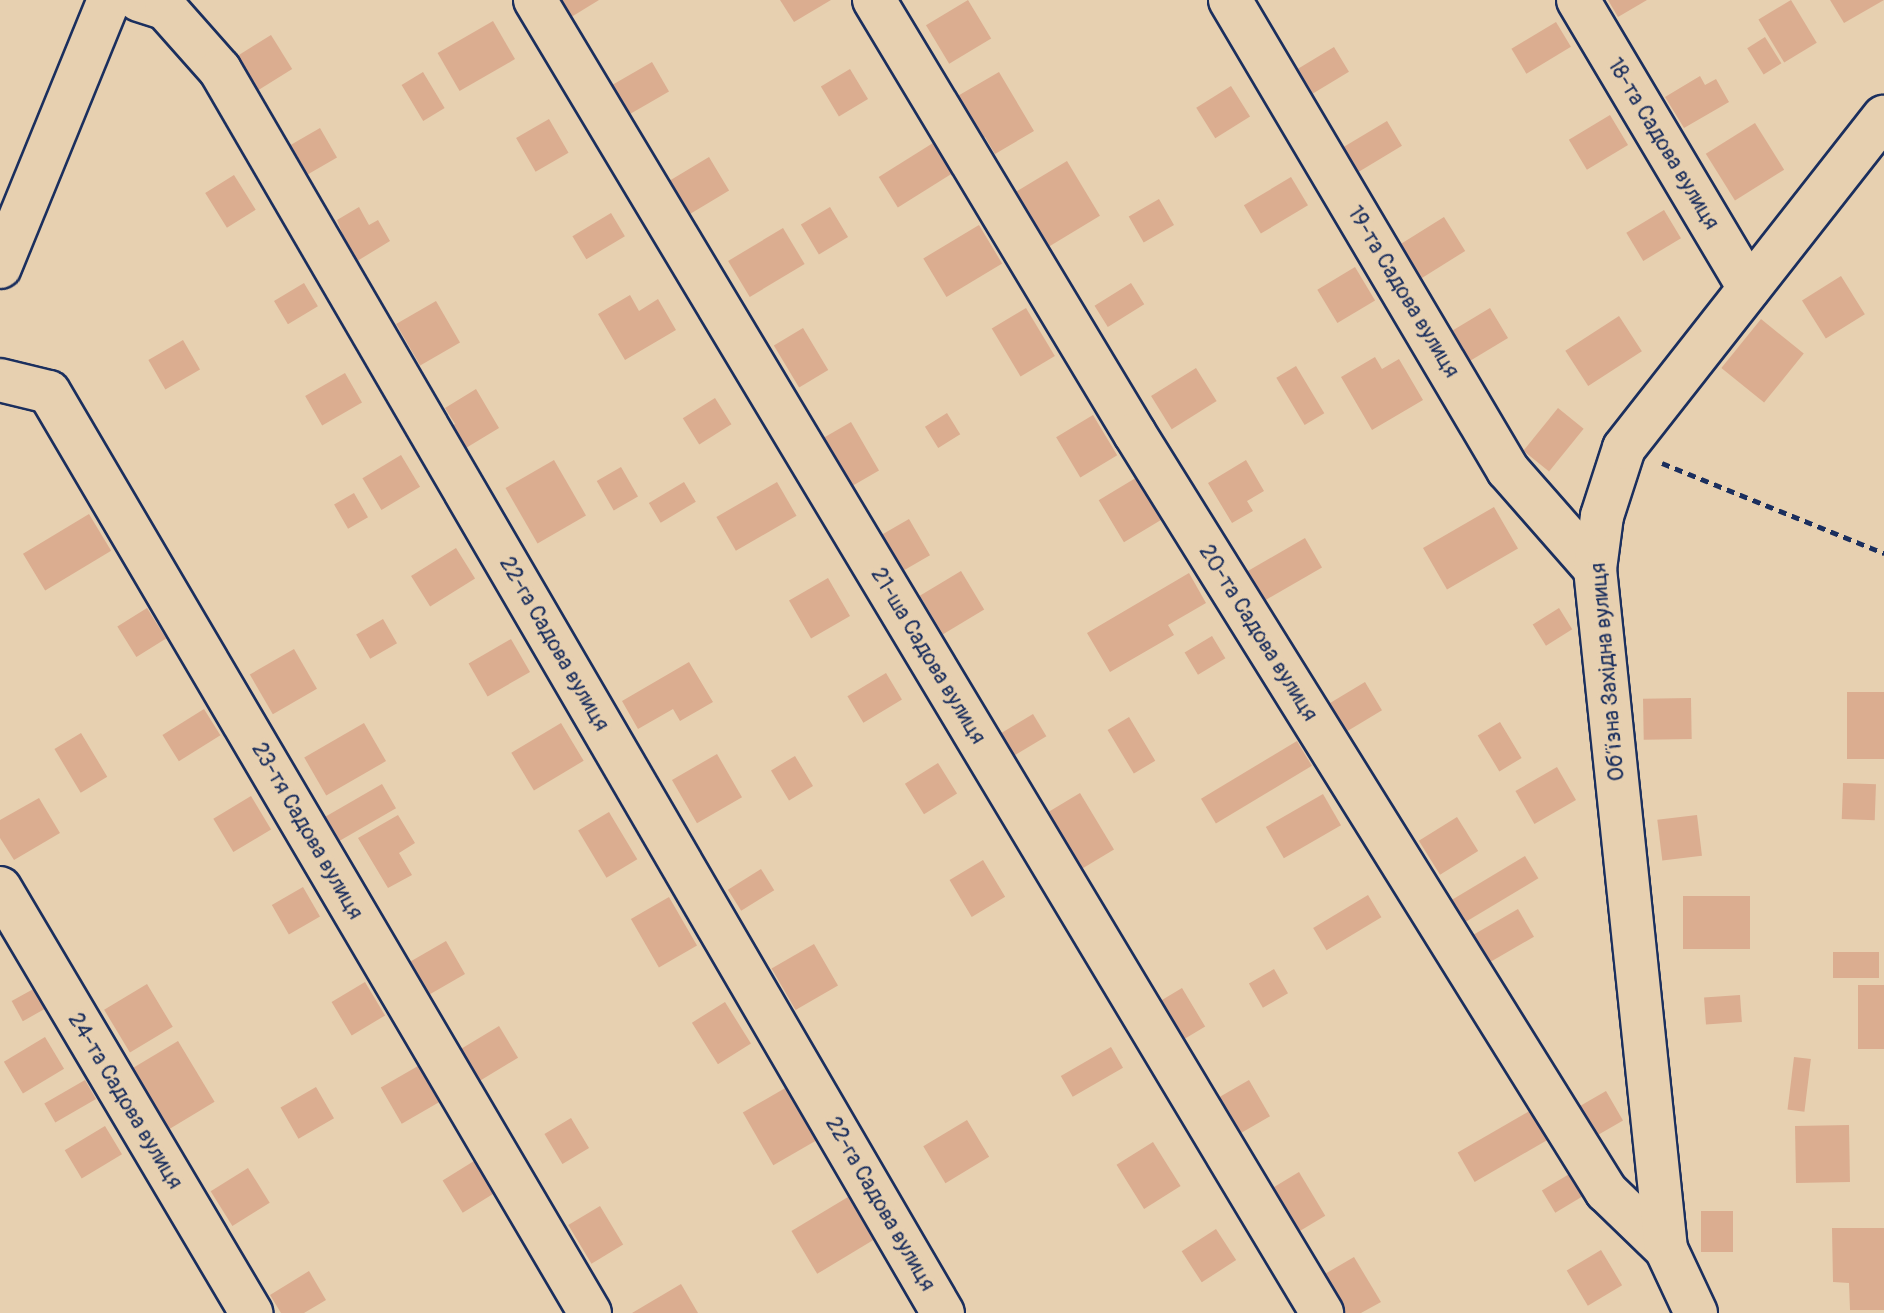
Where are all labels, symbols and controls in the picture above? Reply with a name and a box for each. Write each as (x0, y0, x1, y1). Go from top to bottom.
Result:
street label: 18-та Садова вулиця (1601, 53, 1725, 235)
street label: 19-та Садова вулиця (1341, 201, 1465, 383)
street label: 20-та Садова вулиця (1193, 540, 1323, 726)
street label: 22-га Садова вулиця (493, 552, 615, 736)
street label: Обʼїзна Західна вулиця (1585, 562, 1631, 782)
street label: 21-ша Садова вулиця (865, 563, 991, 749)
street label: 23-тя Садова вулиця (246, 738, 368, 924)
street label: 24-та Садова вулиця (62, 1008, 188, 1194)
street label: 22-га Садова вулиця (819, 1112, 941, 1296)

